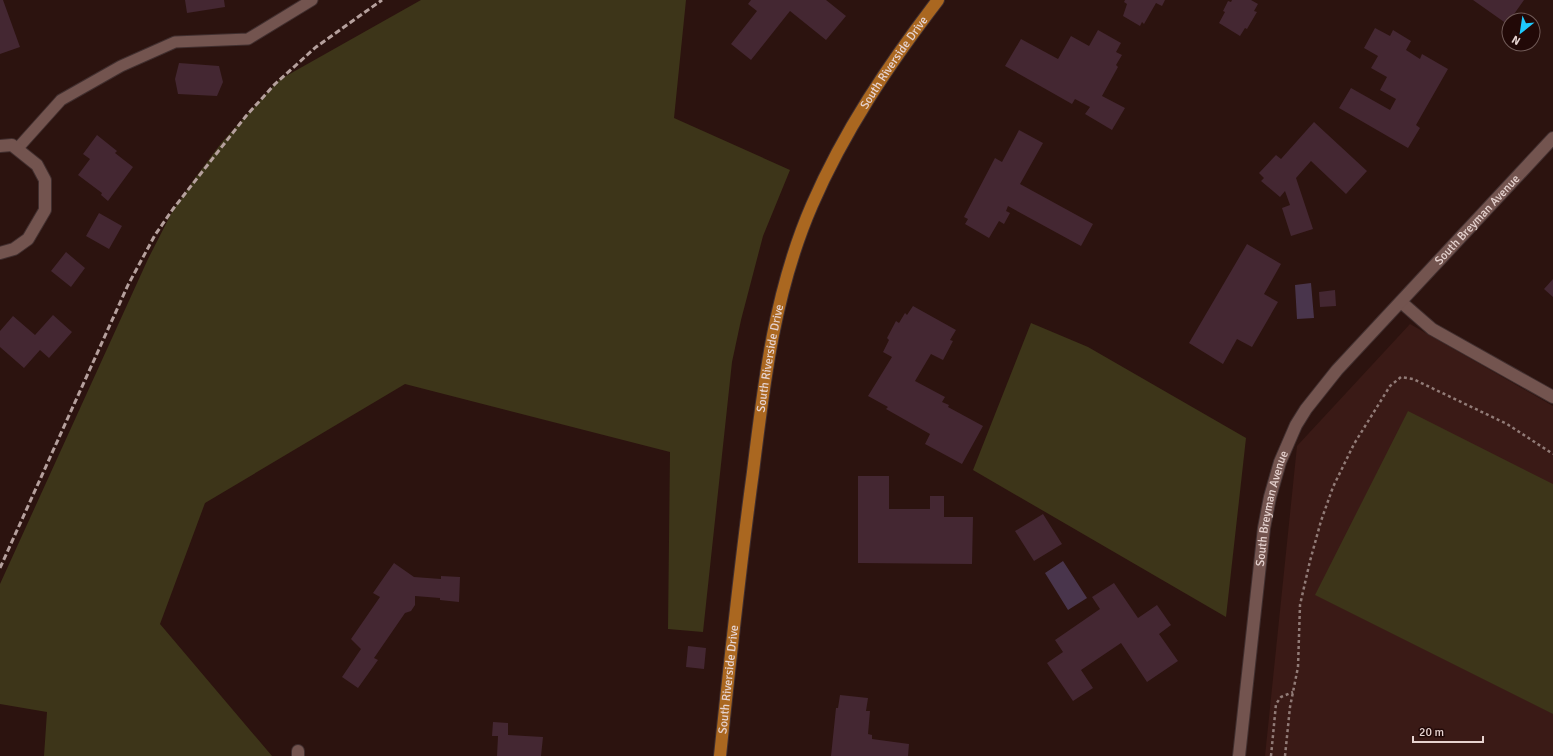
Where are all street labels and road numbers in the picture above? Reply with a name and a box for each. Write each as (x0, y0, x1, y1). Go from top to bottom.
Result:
street label: South Riverside Drive (857, 13, 931, 112)
street label: South Breyman Avenue (1432, 171, 1523, 268)
street label: South Riverside Drive (754, 303, 787, 413)
street label: South Breyman Avenue (1253, 448, 1292, 567)
street label: South Riverside Drive (715, 624, 742, 735)

